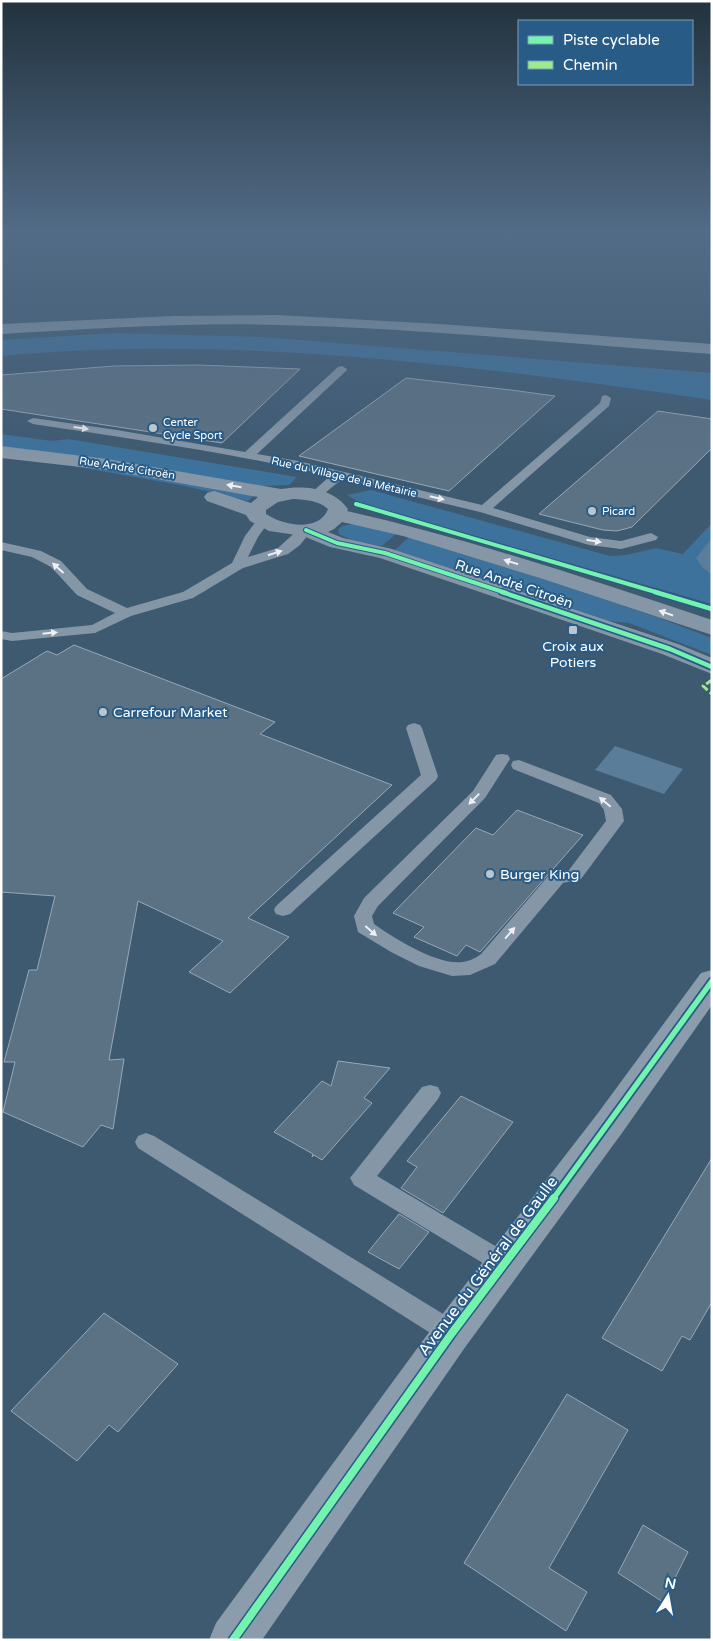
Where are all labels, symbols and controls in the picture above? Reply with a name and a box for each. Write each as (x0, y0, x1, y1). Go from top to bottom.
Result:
legend (518, 20, 693, 85)
text: Piste cyclable (563, 31, 660, 49)
text: Chemin (563, 56, 618, 74)
place label: Center Cycle Sport (163, 416, 222, 442)
marker: Center Cycle Sport (147, 422, 159, 434)
one-way arrow (74, 424, 90, 432)
street label: Rue André Citroën (78, 454, 176, 482)
street label: Rue du Village de la Métairie (270, 454, 418, 500)
one-way arrow (226, 482, 242, 490)
one-way arrow (430, 494, 445, 502)
marker: Picard (586, 505, 598, 517)
place label: Picard (602, 505, 635, 518)
one-way arrow (586, 537, 602, 545)
one-way arrow (268, 549, 283, 556)
street label: Rue André Citroën (453, 556, 575, 612)
one-way arrow (504, 558, 519, 566)
one-way arrow (52, 562, 65, 573)
one-way arrow (658, 609, 673, 616)
marker: Croix aux Potiers (567, 624, 579, 636)
one-way arrow (42, 629, 58, 637)
place label: Croix aux Potiers (542, 638, 604, 671)
place label: Carrefour Market (113, 704, 228, 721)
marker: Carrefour Market (97, 706, 109, 718)
one-way arrow (468, 793, 480, 805)
one-way arrow (599, 797, 612, 808)
place label: Burger King (500, 866, 579, 883)
marker: Burger King (484, 868, 496, 880)
one-way arrow (365, 925, 378, 936)
one-way arrow (504, 927, 516, 939)
street label: Avenue du Général de Gaulle (414, 1172, 562, 1360)
north arrow (643, 1571, 693, 1621)
text: N (663, 1574, 678, 1593)

